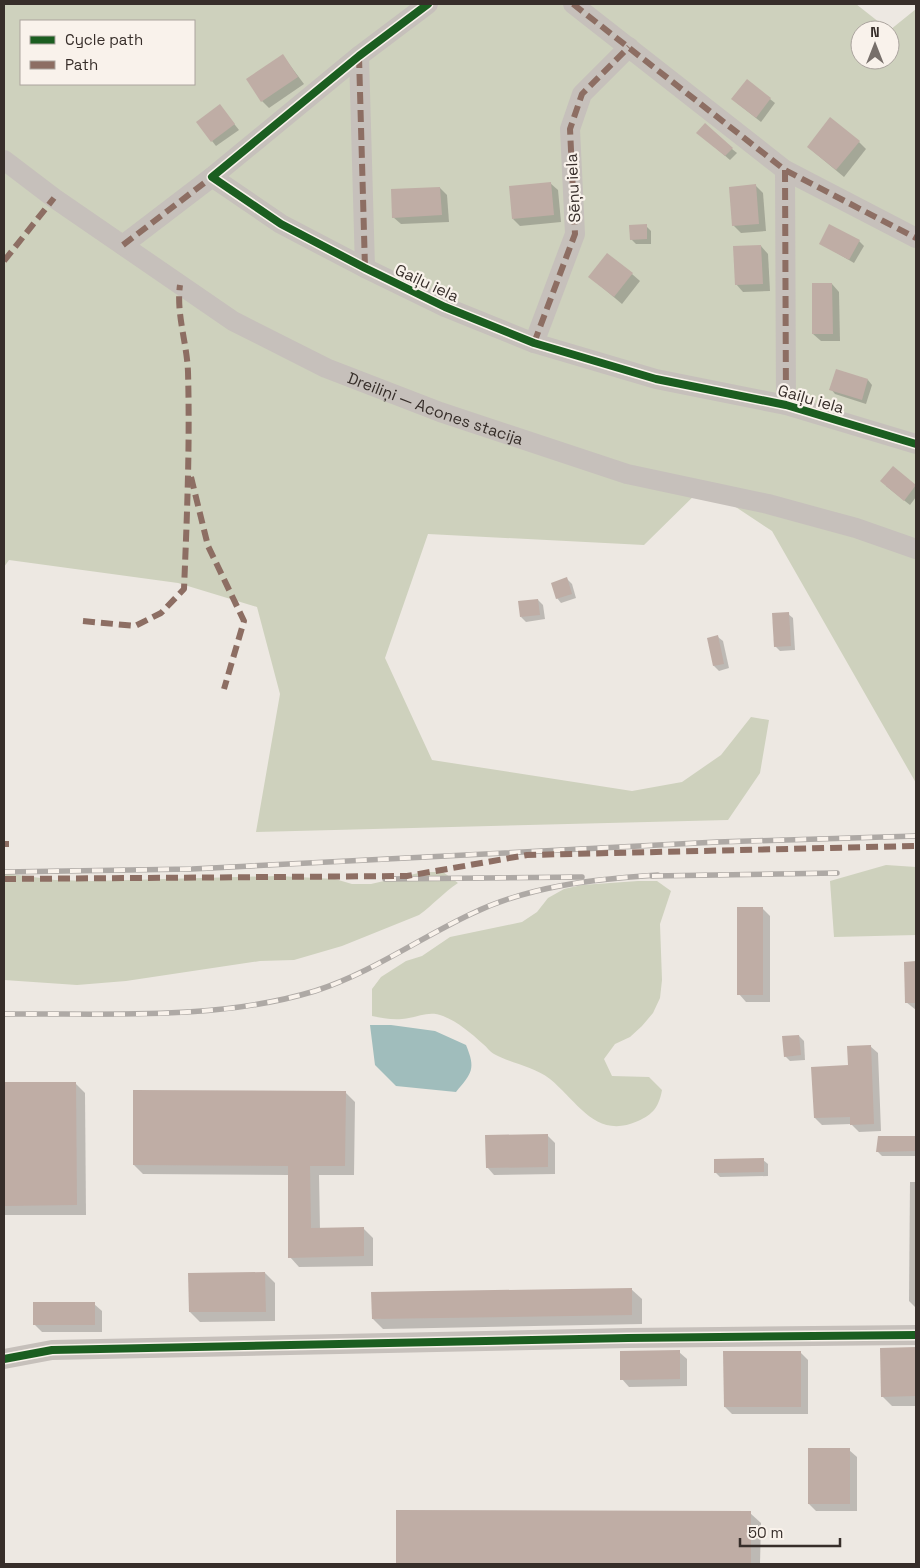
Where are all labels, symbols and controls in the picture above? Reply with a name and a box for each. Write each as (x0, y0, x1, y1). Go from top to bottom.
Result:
legend (20, 20, 195, 85)
north arrow (850, 20, 900, 70)
text: N (870, 23, 880, 41)
text: Cycle path (65, 30, 143, 49)
text: Path (65, 55, 98, 74)
street label: Sēņu iela (561, 153, 585, 223)
street label: Gaiļu iela (392, 259, 462, 307)
street label: Dreiliņi — Acones stacija (345, 367, 526, 449)
street label: Gaiļu iela (775, 380, 847, 418)
scale bar (740, 1516, 840, 1548)
text: 50 m (748, 1523, 783, 1542)

